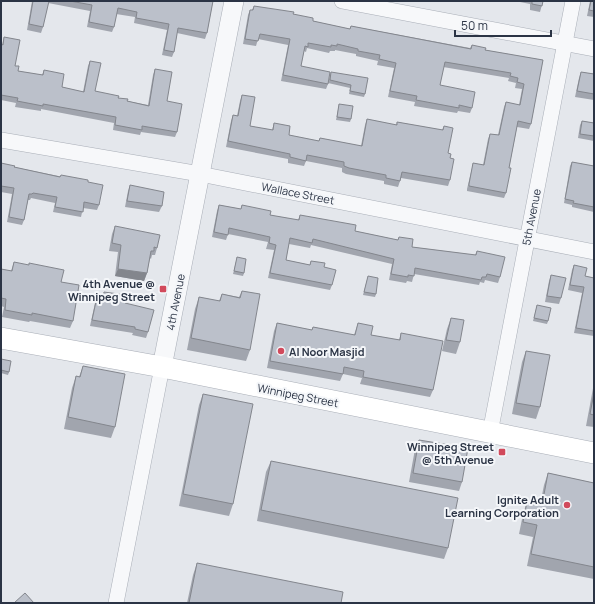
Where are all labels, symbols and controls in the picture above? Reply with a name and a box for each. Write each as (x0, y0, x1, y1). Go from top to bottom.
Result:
scale bar (455, 12, 551, 38)
text: 50 m (461, 17, 488, 34)
street label: Wallace Street (260, 179, 336, 207)
street label: 5th Avenue (518, 187, 544, 246)
street label: 4th Avenue (162, 272, 188, 332)
place label: 4th Avenue @ Winnipeg Street (68, 276, 155, 304)
marker: 4th Avenue @ Winnipeg Street (158, 284, 168, 294)
place label: Al Noor Masjid (289, 344, 365, 359)
marker: Al Noor Masjid (276, 346, 286, 356)
street label: Winnipeg Street (256, 380, 340, 410)
place label: Winnipeg Street @ 5th Avenue (407, 439, 494, 467)
marker: Winnipeg Street @ 5th Avenue (497, 447, 507, 457)
place label: Ignite Adult Learning Corporation (445, 492, 559, 520)
marker: Ignite Adult Learning Corporation (562, 500, 572, 510)

